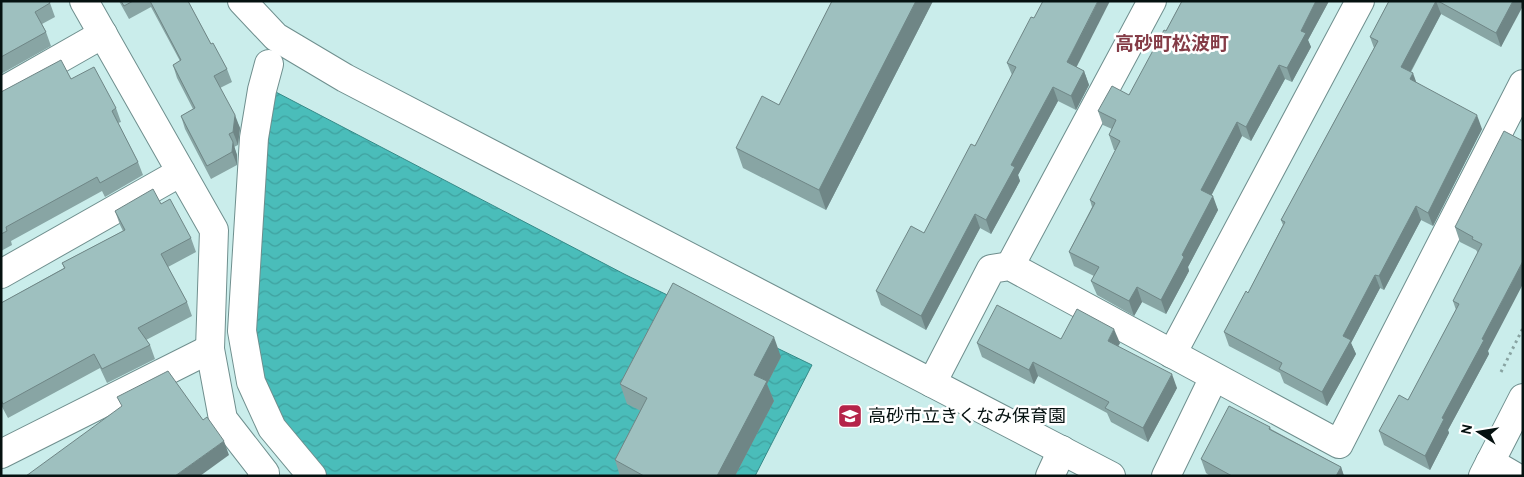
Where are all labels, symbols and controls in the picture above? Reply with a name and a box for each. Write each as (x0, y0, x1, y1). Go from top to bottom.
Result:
district label: 高砂町松波町 (1115, 33, 1229, 57)
school or university icon: 高砂市立きくなみ保育園 (837, 403, 863, 429)
place label: 高砂市立きくなみ保育園 (868, 406, 1066, 429)
north arrow (1454, 407, 1504, 457)
text: N (1458, 423, 1477, 436)

